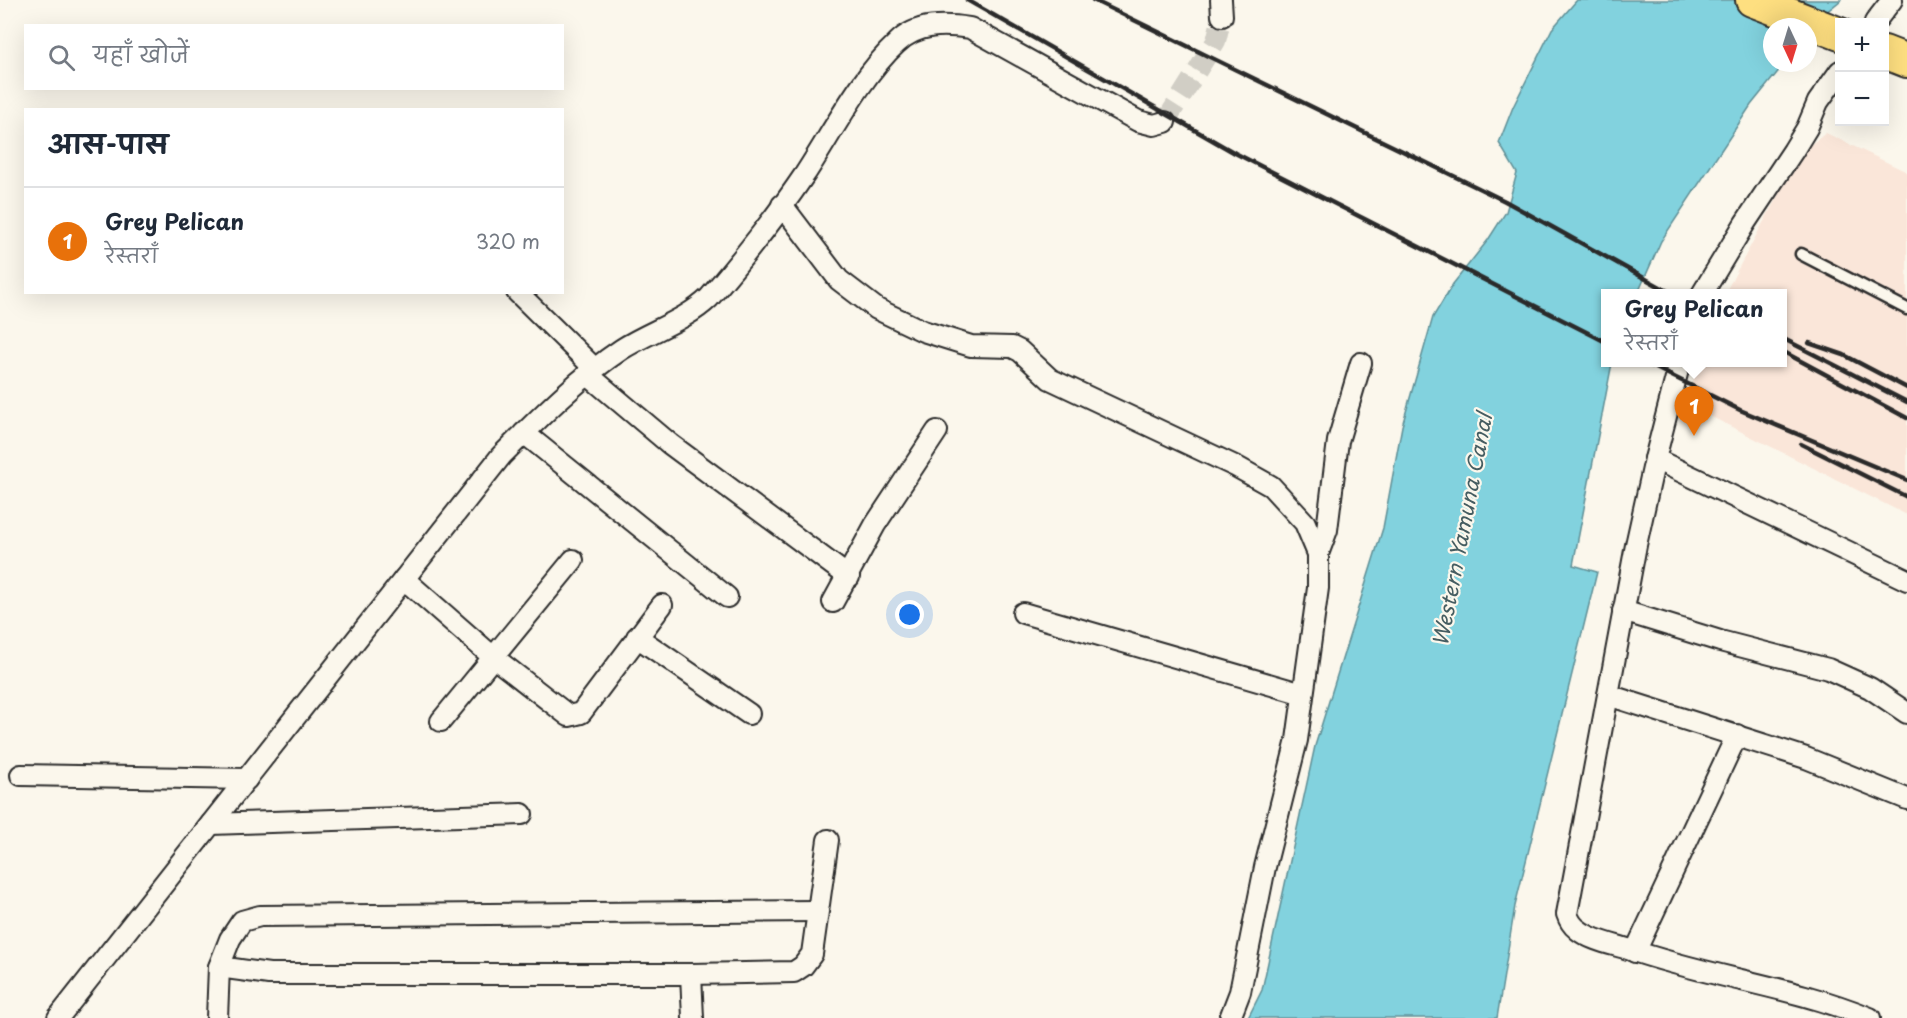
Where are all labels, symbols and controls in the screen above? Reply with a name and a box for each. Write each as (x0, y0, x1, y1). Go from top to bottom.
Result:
north arrow (1763, 18, 1817, 72)
map controls (1835, 18, 1889, 126)
button: + (1835, 18, 1889, 72)
search box (24, 24, 564, 90)
text: यहाँ खोजें (93, 37, 189, 70)
icon: search (45, 41, 78, 74)
button: − (1835, 72, 1889, 126)
text: आस-पास (48, 124, 168, 163)
text: Grey Pelican (105, 204, 244, 237)
text: 1 (63, 226, 72, 256)
text: 320 m (476, 226, 540, 256)
text: रेस्तराँ (105, 240, 158, 270)
popup (1601, 289, 1787, 367)
text: Grey Pelican (1624, 291, 1764, 324)
text: रेस्तराँ (1624, 327, 1678, 357)
pin: 1 (1674, 386, 1714, 436)
water label: Western Yamuna Canal (1423, 407, 1500, 649)
your location (895, 600, 924, 629)

